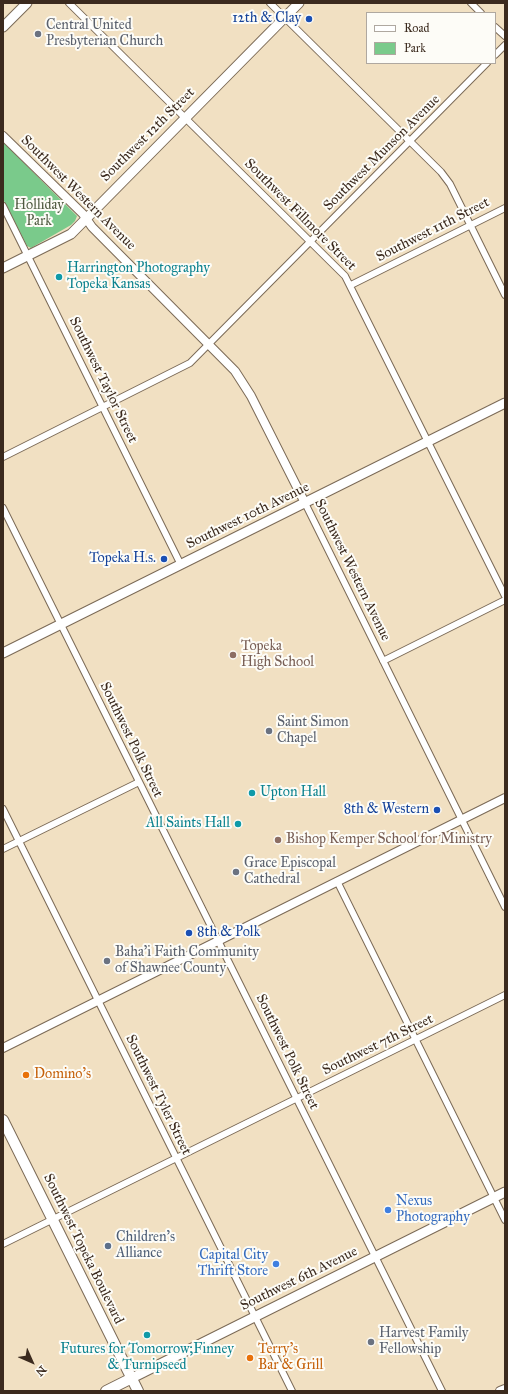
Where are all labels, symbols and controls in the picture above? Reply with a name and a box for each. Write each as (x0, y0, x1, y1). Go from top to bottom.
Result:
place label: 12th & Clay (232, 11, 301, 27)
legend (366, 12, 496, 64)
marker: 12th & Clay (304, 14, 314, 24)
place label: Central United Presbyterian Church (46, 18, 163, 50)
text: Road (404, 21, 430, 35)
marker: Central United Presbyterian Church (33, 29, 43, 39)
text: Park (404, 41, 426, 55)
street label: Southwest 12th Street (97, 84, 199, 186)
street label: Southwest Munson Avenue (320, 91, 444, 215)
street label: Southwest Western Avenue (17, 132, 139, 254)
street label: Southwest Fillmore Street (241, 156, 359, 274)
street label: Southwest 11th Street (374, 194, 492, 266)
park label: Holliday Park (14, 198, 64, 230)
place label: Harrington Photography Topeka Kansas (67, 261, 210, 294)
marker: Harrington Photography Topeka Kansas (54, 272, 64, 282)
street label: Southwest Taylor Street (65, 314, 141, 446)
street label: Southwest 10th Avenue (184, 479, 312, 553)
street label: Southwest Western Avenue (310, 496, 394, 644)
place label: Topeka H.s. (89, 551, 156, 567)
marker: Topeka H.s. (159, 554, 169, 564)
place label: Topeka High School (241, 639, 314, 672)
marker: Topeka High School (228, 650, 238, 660)
street label: Southwest Polk Street (96, 680, 166, 800)
place label: Saint Simon Chapel (277, 715, 349, 748)
marker: Saint Simon Chapel (264, 726, 274, 736)
place label: Upton Hall (260, 785, 326, 801)
marker: Upton Hall (247, 788, 257, 798)
place label: 8th & Western (344, 802, 429, 818)
marker: 8th & Western (432, 805, 442, 815)
place label: All Saints Hall (146, 816, 230, 832)
marker: All Saints Hall (233, 819, 243, 829)
place label: Bishop Kemper School for Ministry (286, 832, 492, 848)
marker: Bishop Kemper School for Ministry (273, 835, 283, 845)
place label: Grace Episcopal Cathedral (244, 856, 336, 888)
marker: Grace Episcopal Cathedral (231, 867, 241, 877)
place label: 8th & Polk (197, 925, 260, 941)
marker: 8th & Polk (184, 928, 194, 938)
place label: Baha'i Faith Community of Shawnee County (115, 945, 259, 978)
marker: Baha'i Faith Community of Shawnee County (102, 956, 112, 966)
street label: Southwest Polk Street (252, 992, 322, 1112)
street label: Southwest 7th Street (320, 1011, 436, 1079)
street label: Southwest Tyler Street (122, 1032, 194, 1158)
place label: Domino's (34, 1067, 91, 1083)
marker: Domino's (21, 1070, 31, 1080)
street label: Southwest Topeka Boulevard (39, 1171, 127, 1327)
place label: Nexus Photography (396, 1194, 470, 1226)
marker: Nexus Photography (383, 1205, 393, 1215)
place label: Children’s Alliance (116, 1230, 175, 1262)
marker: Children’s Alliance (103, 1241, 113, 1251)
street label: Southwest 6th Avenue (238, 1243, 360, 1315)
place label: Capital City Thrift Store (198, 1248, 268, 1280)
marker: Capital City Thrift Store (271, 1259, 281, 1269)
place label: Harvest Family Fellowship (379, 1326, 468, 1358)
marker: Futures for Tomorrow;Finney & Turnipseed (142, 1330, 152, 1340)
marker: Harvest Family Fellowship (366, 1337, 376, 1347)
north arrow (12, 1342, 52, 1382)
place label: Futures for Tomorrow;Finney & Turnipseed (60, 1342, 234, 1374)
place label: Terry's Bar & Grill (258, 1342, 323, 1374)
marker: Terry's Bar & Grill (245, 1353, 255, 1363)
text: N (33, 1363, 49, 1379)

